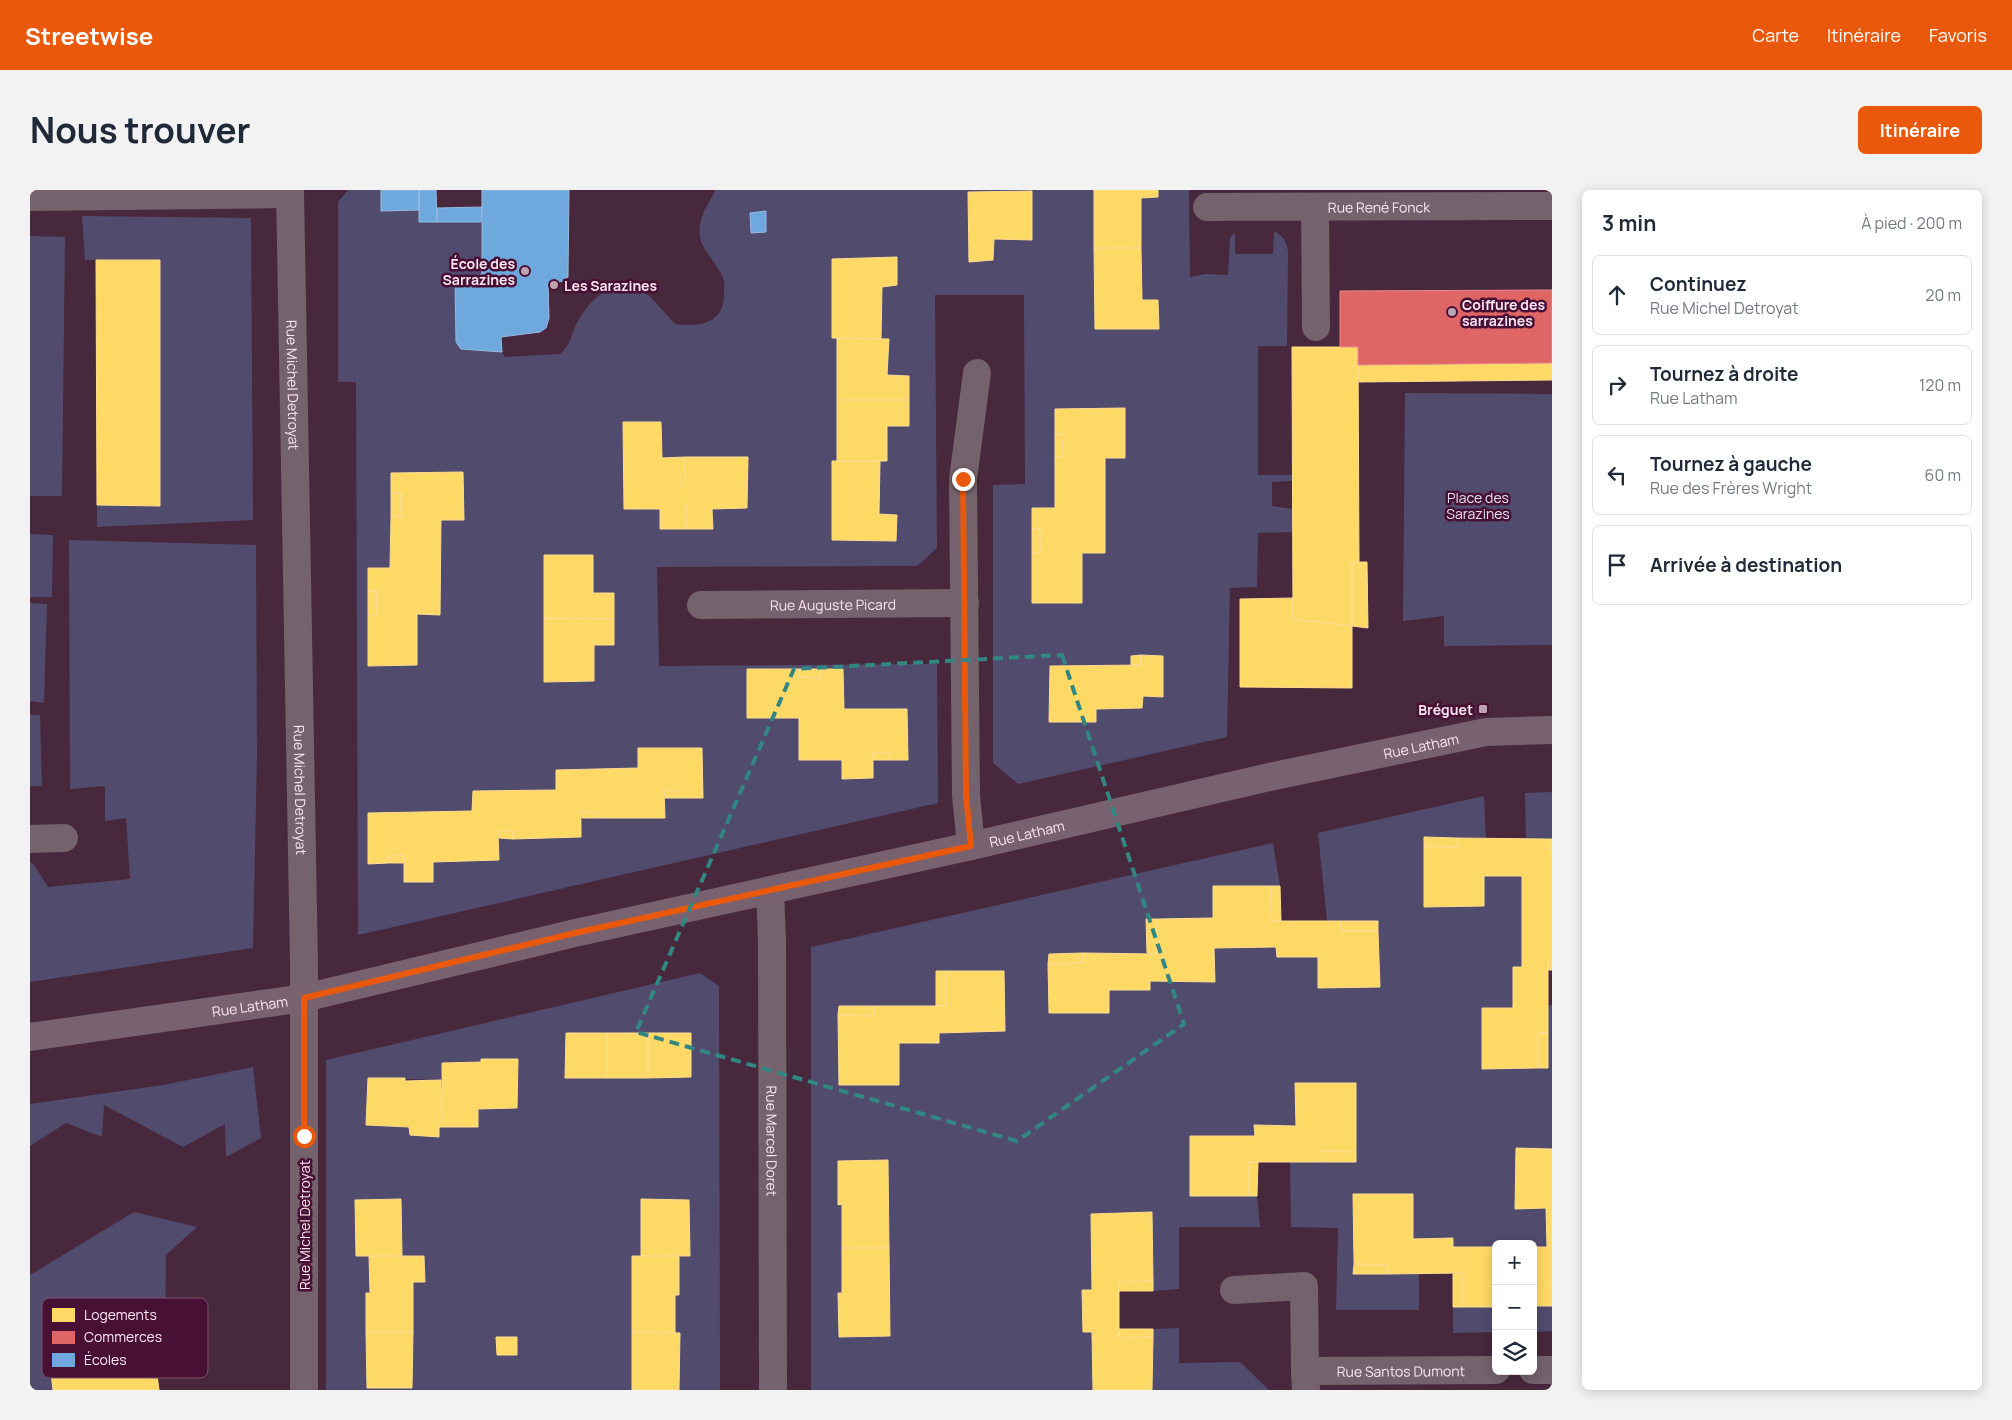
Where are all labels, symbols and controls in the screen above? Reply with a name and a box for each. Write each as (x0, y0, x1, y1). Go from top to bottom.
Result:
text: Streetwise (25, 19, 153, 52)
text: Carte (1752, 23, 1799, 47)
text: Itinéraire (1827, 23, 1901, 47)
text: Favoris (1929, 23, 1987, 47)
text: Nous trouver (30, 106, 251, 154)
button: Itinéraire (1858, 106, 1982, 154)
street label: Rue René Fonck (1328, 197, 1431, 216)
text: 3 min (1602, 209, 1656, 237)
text: À pied · 200 m (1861, 212, 1962, 234)
place label: École des Sarrazines (443, 254, 515, 289)
marker: École des Sarrazines (519, 265, 531, 277)
text: Continuez (1650, 271, 1747, 297)
place label: Les Sarazines (564, 276, 657, 295)
marker: Les Sarazines (548, 279, 560, 291)
icon: ahead (1603, 281, 1631, 309)
text: 20 m (1925, 284, 1961, 306)
place label: Coiffure des sarrazines (1462, 295, 1545, 330)
text: Rue Michel Detroyat (1650, 297, 1799, 319)
marker: Coiffure des sarrazines (1446, 306, 1458, 318)
street label: Rue Michel Detroyat (283, 320, 304, 451)
text: Tournez à droite (1650, 361, 1798, 387)
icon: right (1603, 371, 1631, 399)
text: 120 m (1919, 374, 1961, 396)
text: Rue Latham (1650, 387, 1738, 409)
text: Tournez à gauche (1650, 451, 1812, 477)
icon: left (1603, 461, 1631, 489)
text: 60 m (1925, 464, 1961, 486)
route end (952, 468, 975, 491)
text: Rue des Frères Wright (1650, 477, 1812, 499)
park label: Place des Sarazines (1446, 488, 1510, 523)
icon: arrive (1603, 551, 1631, 579)
text: Arrivée à destination (1650, 552, 1842, 578)
street label: Rue Auguste Picard (770, 594, 896, 614)
place label: Bréguet (1418, 700, 1473, 719)
marker: Bréguet (1477, 703, 1489, 715)
street label: Rue Michel Detroyat (290, 725, 312, 856)
street label: Rue Latham (1382, 728, 1461, 763)
street label: Rue Latham (987, 815, 1066, 851)
street label: Rue Latham (210, 991, 289, 1021)
street label: Rue Marcel Doret (763, 1085, 782, 1197)
route start (293, 1125, 316, 1148)
street label: Rue Michel Detroyat (295, 1160, 314, 1290)
map controls (1492, 1240, 1537, 1375)
button: + (1492, 1240, 1537, 1285)
button: − (1492, 1285, 1537, 1330)
legend (42, 1298, 208, 1378)
text: Logements (84, 1305, 157, 1324)
text: Commerces (84, 1327, 162, 1346)
button: layers (1492, 1330, 1537, 1375)
text: Écoles (84, 1350, 127, 1369)
street label: Rue Santos Dumont (1337, 1361, 1466, 1380)

